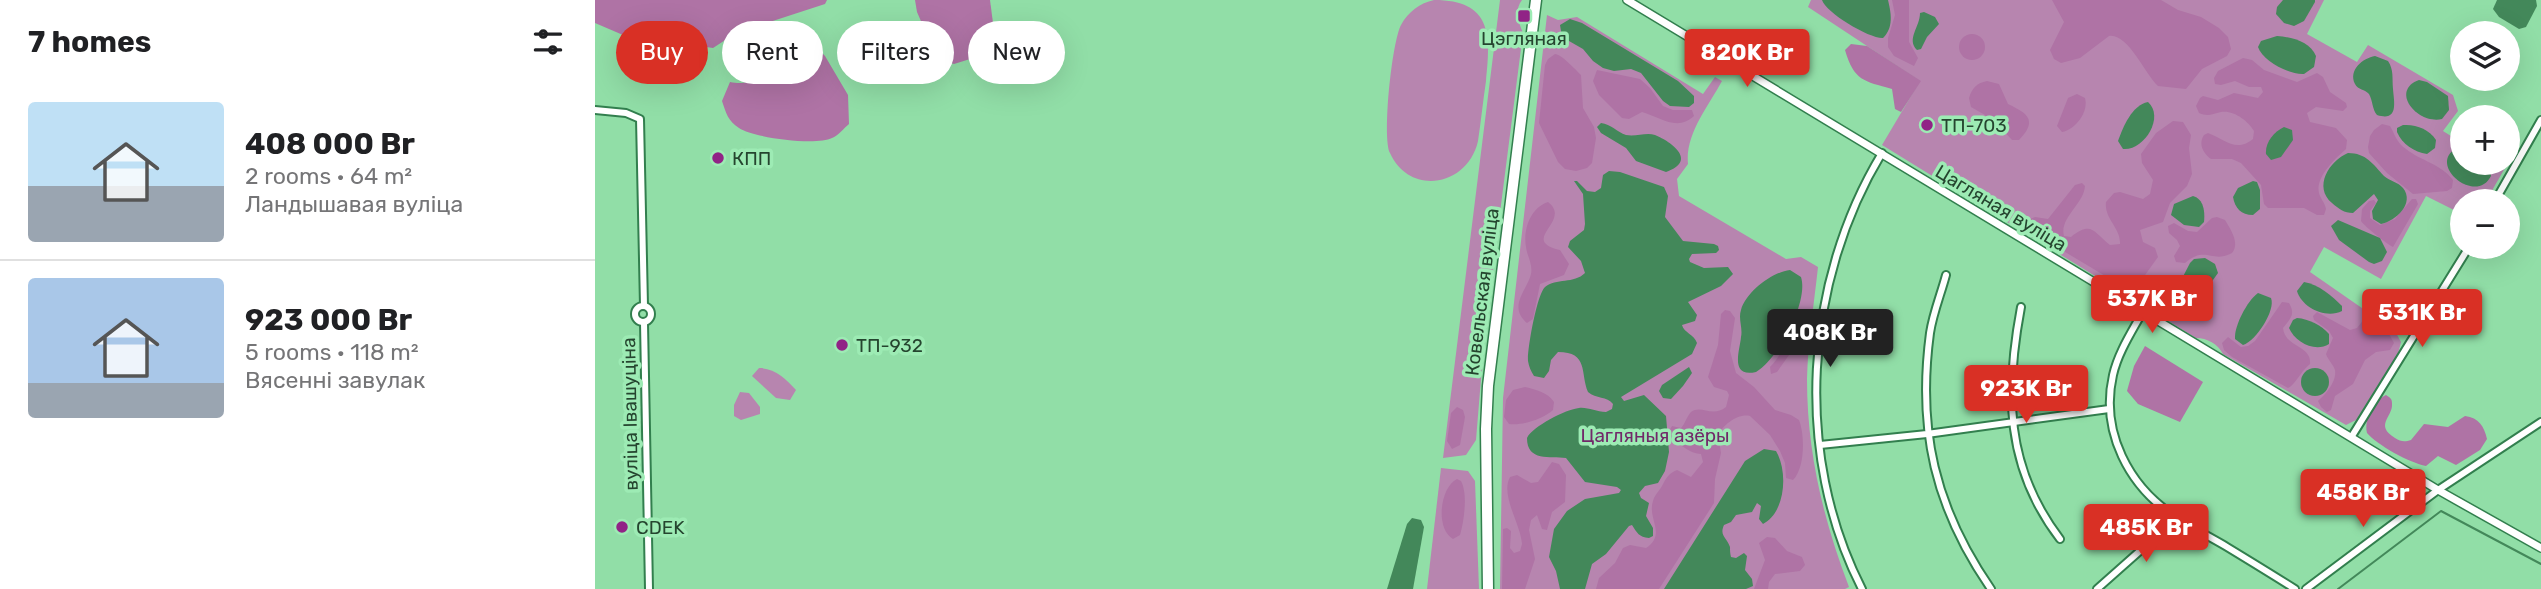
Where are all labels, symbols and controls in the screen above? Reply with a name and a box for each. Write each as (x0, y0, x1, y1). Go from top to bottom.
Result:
marker: Цэгляная (1516, 8, 1532, 24)
chip: Buy (616, 21, 708, 84)
chip: Rent (722, 21, 823, 84)
chip: Filters (837, 21, 954, 84)
chip: New (968, 21, 1065, 84)
map controls (2450, 21, 2520, 259)
button: layers (2450, 21, 2520, 91)
icon: filters (529, 23, 567, 61)
text: 7 homes (28, 24, 151, 60)
place label: Цэгляная (1481, 27, 1567, 50)
pin: 820K Br (1682, 29, 1812, 89)
text: 820K Br (1701, 38, 1793, 66)
button: + (2450, 105, 2520, 175)
place label: ТП-703 (1941, 114, 2007, 137)
marker: ТП-703 (1919, 117, 1935, 133)
text: 408 000 Br (245, 126, 415, 162)
icon: home (84, 130, 168, 214)
place label: КПП (732, 147, 771, 170)
marker: КПП (710, 150, 726, 166)
street label: Цагляная вуліца (1931, 160, 2071, 256)
text: 2 rooms · 64 m² (245, 162, 412, 190)
button: − (2450, 189, 2520, 259)
text: Ландышавая вуліца (245, 190, 463, 218)
street label: Ковельская вуліца (1460, 207, 1504, 377)
pin: 537K Br (2087, 276, 2217, 335)
text: 537K Br (2107, 284, 2197, 312)
pin: 531K Br (2357, 290, 2487, 349)
text: 531K Br (2378, 298, 2466, 326)
text: 923 000 Br (245, 302, 412, 338)
icon: home (84, 306, 168, 390)
pin: 408K Br (1765, 310, 1895, 369)
text: 408K Br (1783, 318, 1877, 346)
place label: ТП-932 (856, 334, 923, 357)
street label: вуліца Івашуціна (617, 337, 643, 491)
marker: ТП-932 (834, 337, 850, 353)
text: 5 rooms · 118 m² (245, 338, 419, 366)
text: Вясенні завулак (245, 366, 425, 394)
pin: 923K Br (1961, 366, 2091, 425)
text: 923K Br (1980, 374, 2072, 402)
park label: Цагляныя азёры (1580, 424, 1730, 447)
pin: 458K Br (2298, 470, 2428, 529)
text: 458K Br (2317, 478, 2409, 506)
pin: 485K Br (2081, 504, 2211, 564)
text: 485K Br (2100, 513, 2192, 541)
place label: CDEK (636, 516, 685, 539)
marker: CDEK (614, 519, 630, 535)

